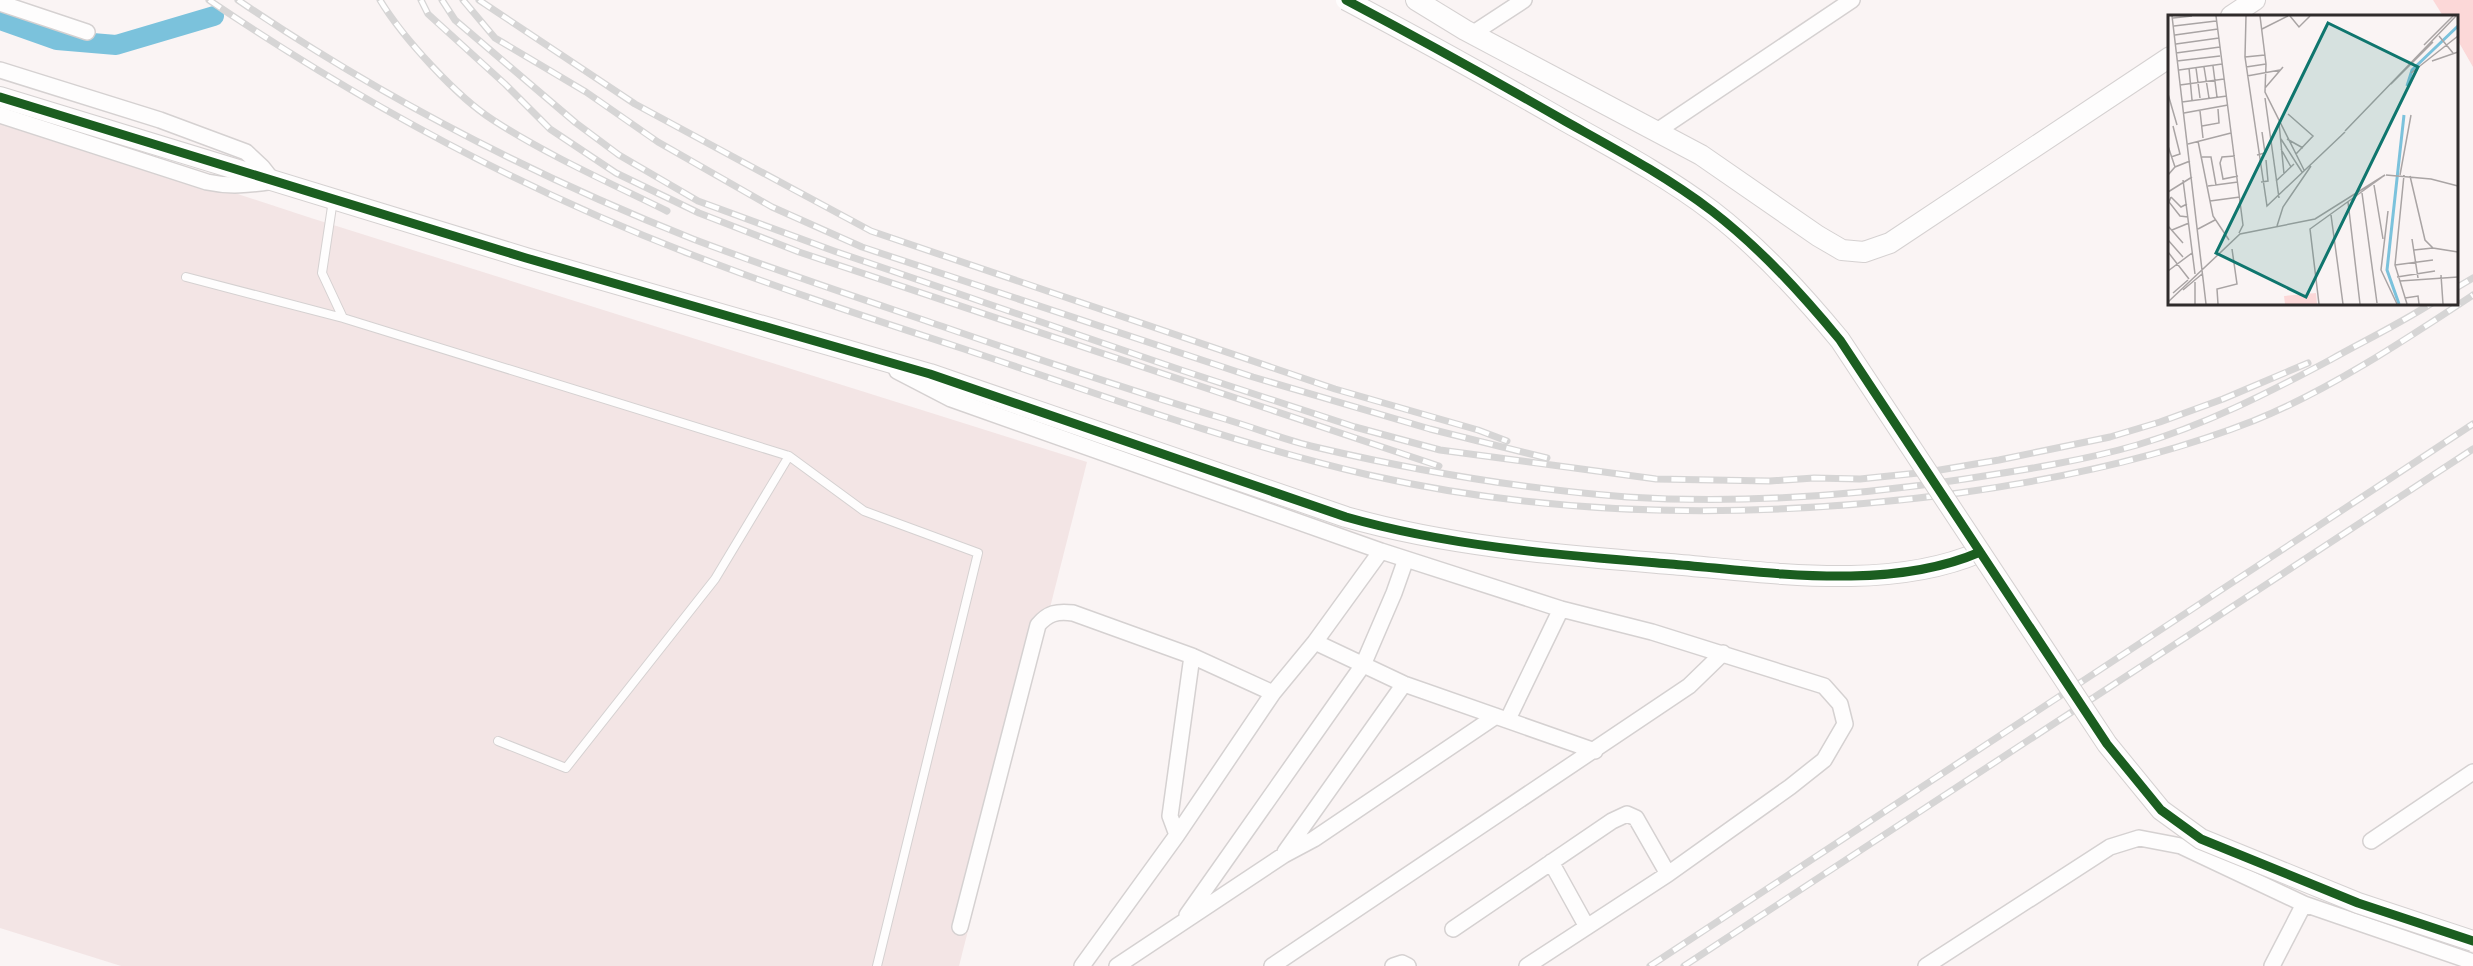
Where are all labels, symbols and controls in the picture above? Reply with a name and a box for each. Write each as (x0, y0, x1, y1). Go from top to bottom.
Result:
inset map (2168, 15, 2458, 304)

